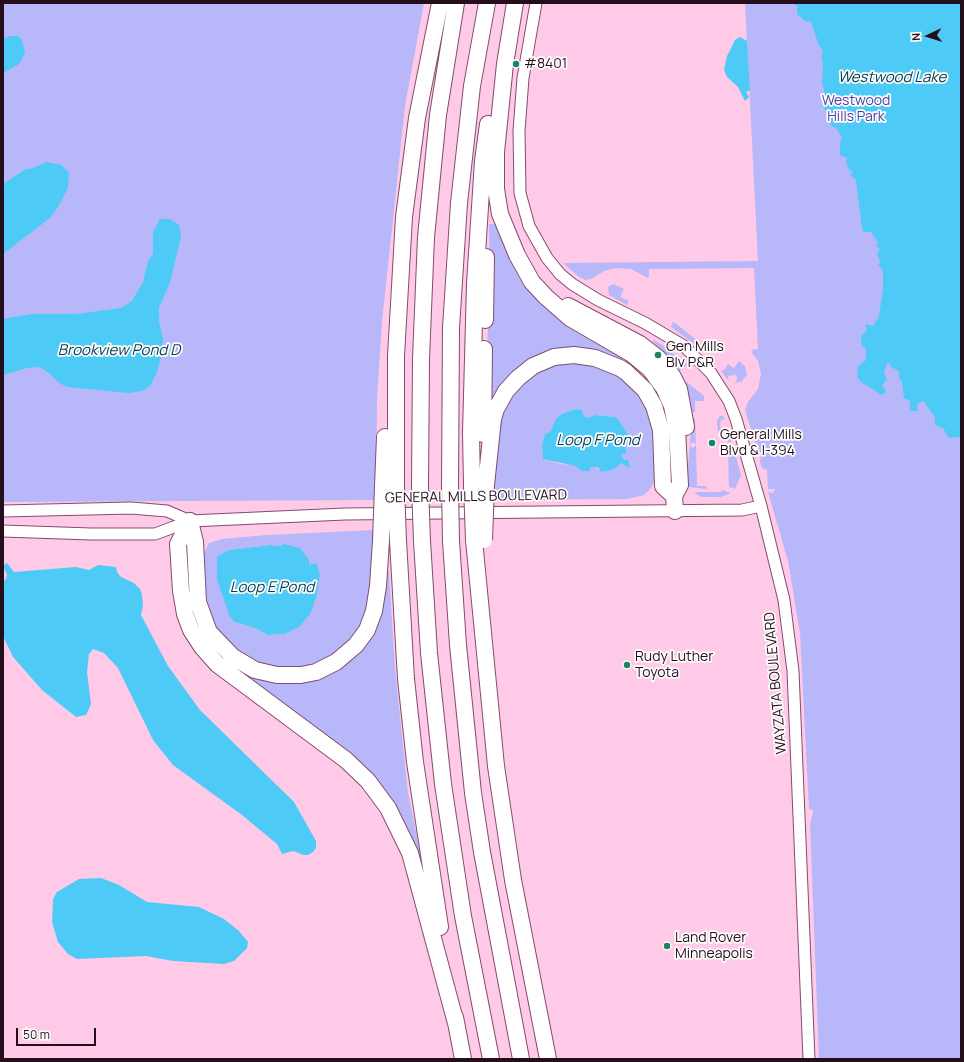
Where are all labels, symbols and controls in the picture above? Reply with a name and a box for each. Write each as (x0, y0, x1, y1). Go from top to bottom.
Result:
north arrow (908, 16, 948, 56)
text: N (908, 32, 923, 41)
place label: #8401 (524, 56, 567, 72)
marker: #8401 (511, 59, 521, 69)
water label: Westwood Lake (838, 69, 946, 87)
park label: Westwood Hills Park (822, 93, 890, 126)
place label: Gen Mills Blv P&R (666, 339, 724, 372)
water label: Brookview Pond D (58, 342, 180, 360)
marker: Gen Mills Blv P&R (653, 350, 663, 360)
place label: General Mills Blvd & I-394 (720, 427, 802, 460)
water label: Loop F Pond (556, 432, 640, 450)
marker: General Mills Blvd & I-394 (707, 438, 717, 448)
street label: GENERAL MILLS BOULEVARD (385, 487, 567, 507)
water label: Loop E Pond (230, 579, 314, 597)
street label: WAYZATA BOULEVARD (761, 611, 791, 755)
place label: Rudy Luther Toyota (635, 649, 713, 682)
marker: Rudy Luther Toyota (622, 660, 632, 670)
place label: Land Rover Minneapolis (675, 930, 753, 962)
marker: Land Rover Minneapolis (662, 941, 672, 951)
scale bar (18, 1020, 98, 1046)
text: 50 m (23, 1026, 50, 1043)

